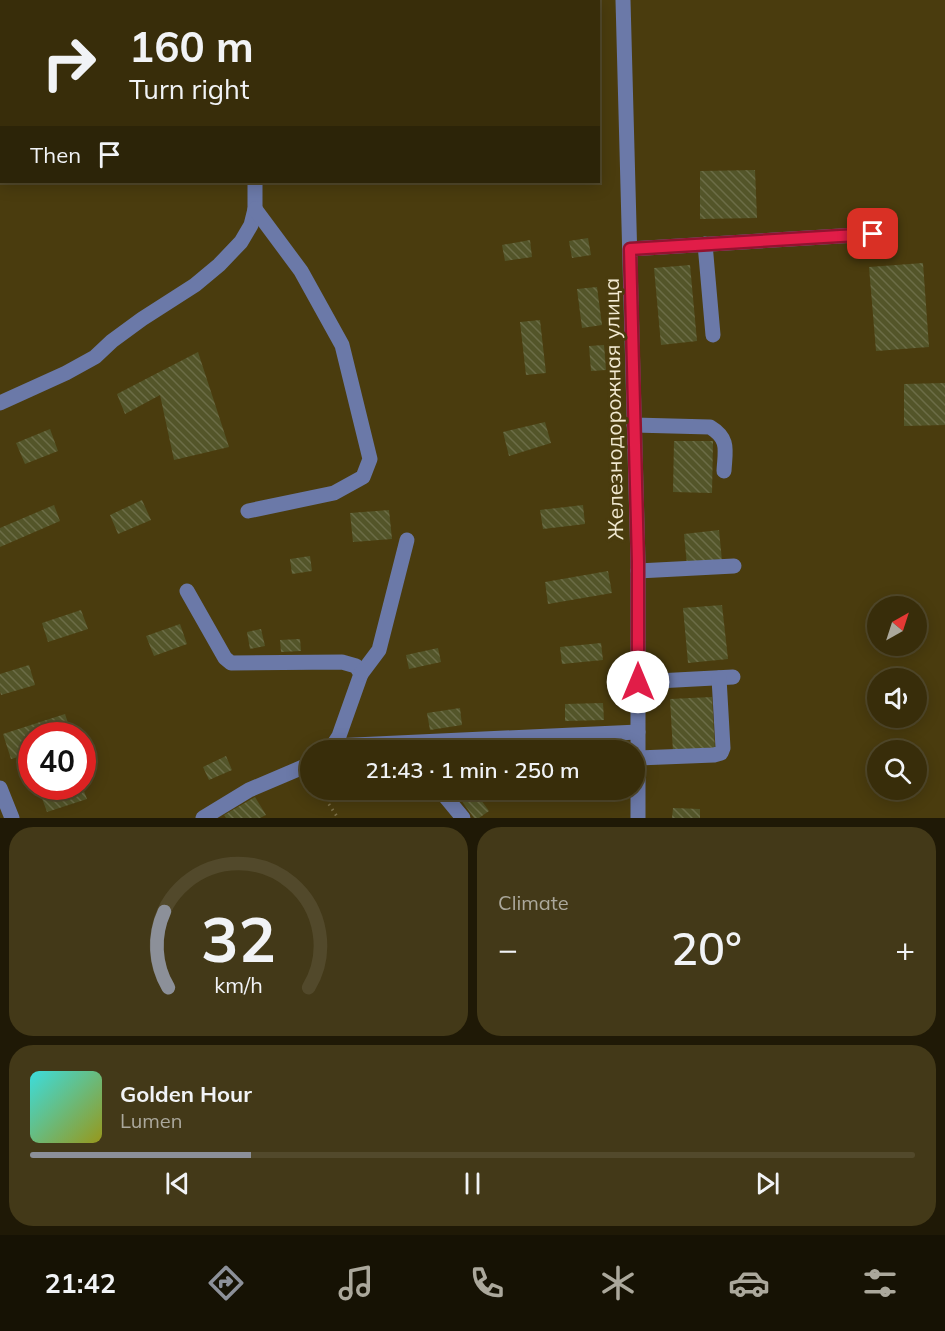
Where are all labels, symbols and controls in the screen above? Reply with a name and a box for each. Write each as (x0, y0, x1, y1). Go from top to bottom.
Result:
text: 160 m (129, 20, 254, 73)
icon: right (30, 24, 108, 102)
text: Turn right (129, 72, 249, 106)
icon: arrive (93, 138, 126, 171)
text: Then (30, 141, 81, 169)
pin (847, 208, 898, 259)
icon: arrive (856, 217, 889, 250)
street label: Железнодорожная улица (598, 278, 628, 540)
north arrow (867, 596, 927, 656)
map controls (867, 596, 927, 800)
position arrow (606, 650, 670, 714)
button: sound (867, 668, 927, 728)
speed limit sign: 40 (18, 722, 96, 800)
button: search (867, 740, 927, 800)
text: 21:43 · 1 min · 250 m (365, 756, 580, 784)
text: Climate (498, 890, 569, 915)
text: 32 (201, 899, 276, 978)
text: 20° (671, 920, 742, 976)
text: − (498, 928, 518, 969)
text: + (895, 928, 915, 969)
text: km/h (214, 972, 263, 999)
text: Golden Hour (120, 1080, 252, 1108)
text: Lumen (120, 1108, 182, 1133)
icon: previous (161, 1167, 194, 1200)
icon: pause (456, 1167, 489, 1200)
icon: next (751, 1167, 784, 1200)
icon: directions (205, 1262, 247, 1304)
icon: music (335, 1262, 377, 1304)
icon: phone (466, 1262, 508, 1304)
icon: climate (597, 1262, 639, 1304)
icon: car (728, 1262, 770, 1304)
icon: filters (859, 1262, 901, 1304)
text: 21:42 (44, 1266, 116, 1300)

